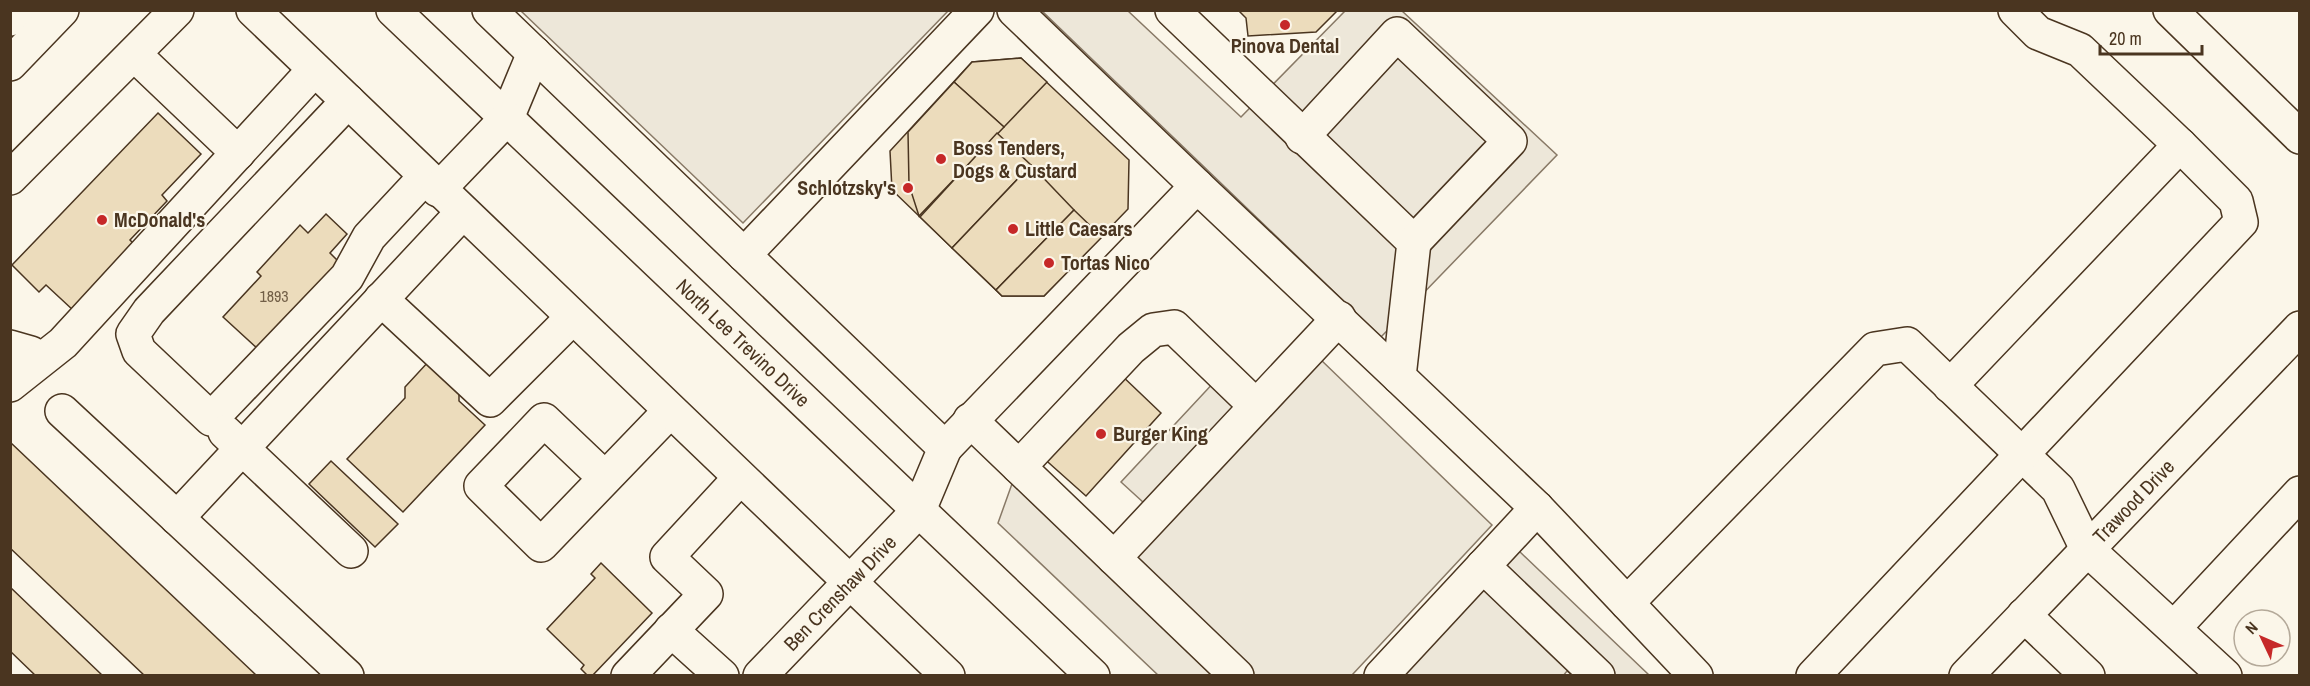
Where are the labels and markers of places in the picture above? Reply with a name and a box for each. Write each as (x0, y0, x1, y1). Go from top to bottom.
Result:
marker: Pinova Dental (1278, 18, 1292, 32)
place label: Pinova Dental (1231, 32, 1339, 59)
place label: Boss Tenders, Dogs & Custard (953, 134, 1077, 184)
marker: Boss Tenders, Dogs & Custard (934, 152, 948, 166)
place label: Schlotzsky's (797, 174, 896, 201)
marker: Schlotzsky's (901, 181, 915, 195)
place label: McDonald's (114, 206, 205, 233)
marker: McDonald's (95, 213, 109, 227)
place label: Little Caesars (1025, 215, 1133, 242)
marker: Little Caesars (1006, 222, 1020, 236)
place label: Tortas Nico (1061, 249, 1150, 276)
marker: Tortas Nico (1042, 256, 1056, 270)
place label: Burger King (1113, 420, 1208, 447)
marker: Burger King (1094, 427, 1108, 441)

